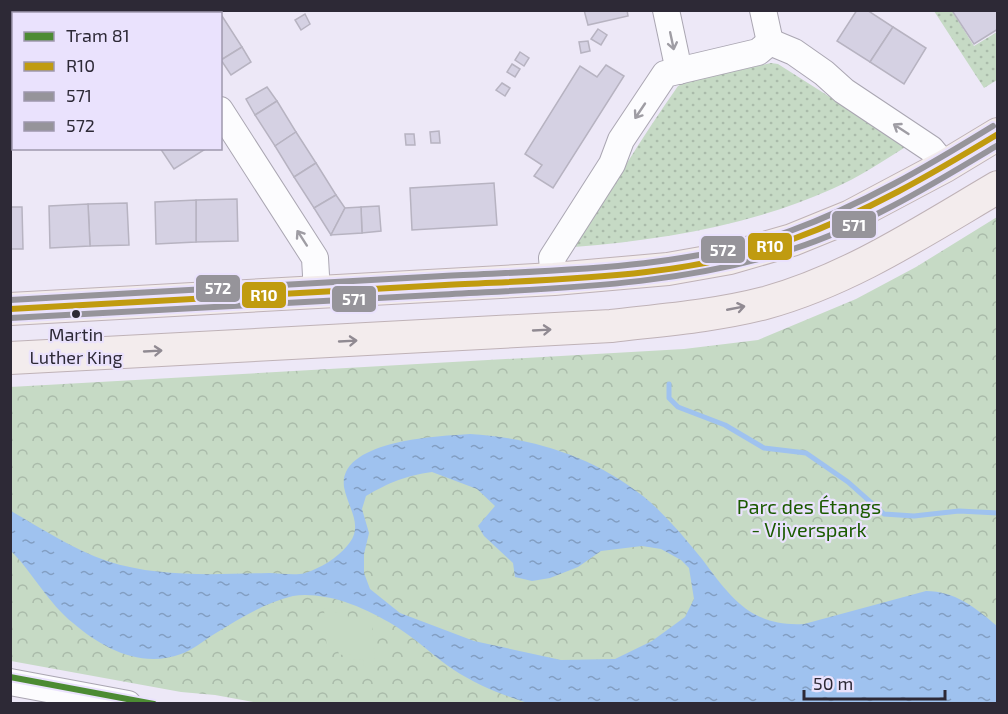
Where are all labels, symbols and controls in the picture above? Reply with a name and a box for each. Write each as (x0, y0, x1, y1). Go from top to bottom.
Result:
legend (12, 12, 222, 150)
text: Tram 81 (66, 24, 130, 46)
one-way arrow (667, 30, 678, 50)
text: R10 (66, 54, 95, 76)
text: 571 (66, 84, 92, 106)
one-way arrow (634, 102, 646, 119)
text: 572 (66, 114, 95, 136)
one-way arrow (893, 123, 909, 135)
line badge: 571 (831, 210, 877, 239)
text: 571 (842, 215, 866, 234)
one-way arrow (296, 230, 308, 247)
line badge: R10 (747, 232, 793, 261)
line badge: 572 (700, 235, 746, 264)
text: R10 (756, 236, 784, 255)
text: 572 (710, 240, 736, 259)
line badge: 572 (195, 274, 241, 303)
text: 572 (205, 278, 231, 297)
line badge: R10 (241, 281, 287, 309)
text: R10 (250, 285, 278, 304)
line badge: 571 (331, 285, 377, 313)
text: 571 (342, 289, 366, 308)
one-way arrow (726, 302, 745, 313)
marker: Martin Luther King (70, 308, 82, 320)
place label: Martin Luther King (30, 323, 122, 368)
one-way arrow (532, 324, 552, 335)
one-way arrow (337, 336, 357, 347)
one-way arrow (142, 346, 162, 357)
park label: Parc des Étangs - Vijverspark (737, 494, 881, 541)
scale bar (804, 663, 945, 701)
text: 50 m (813, 672, 853, 694)

